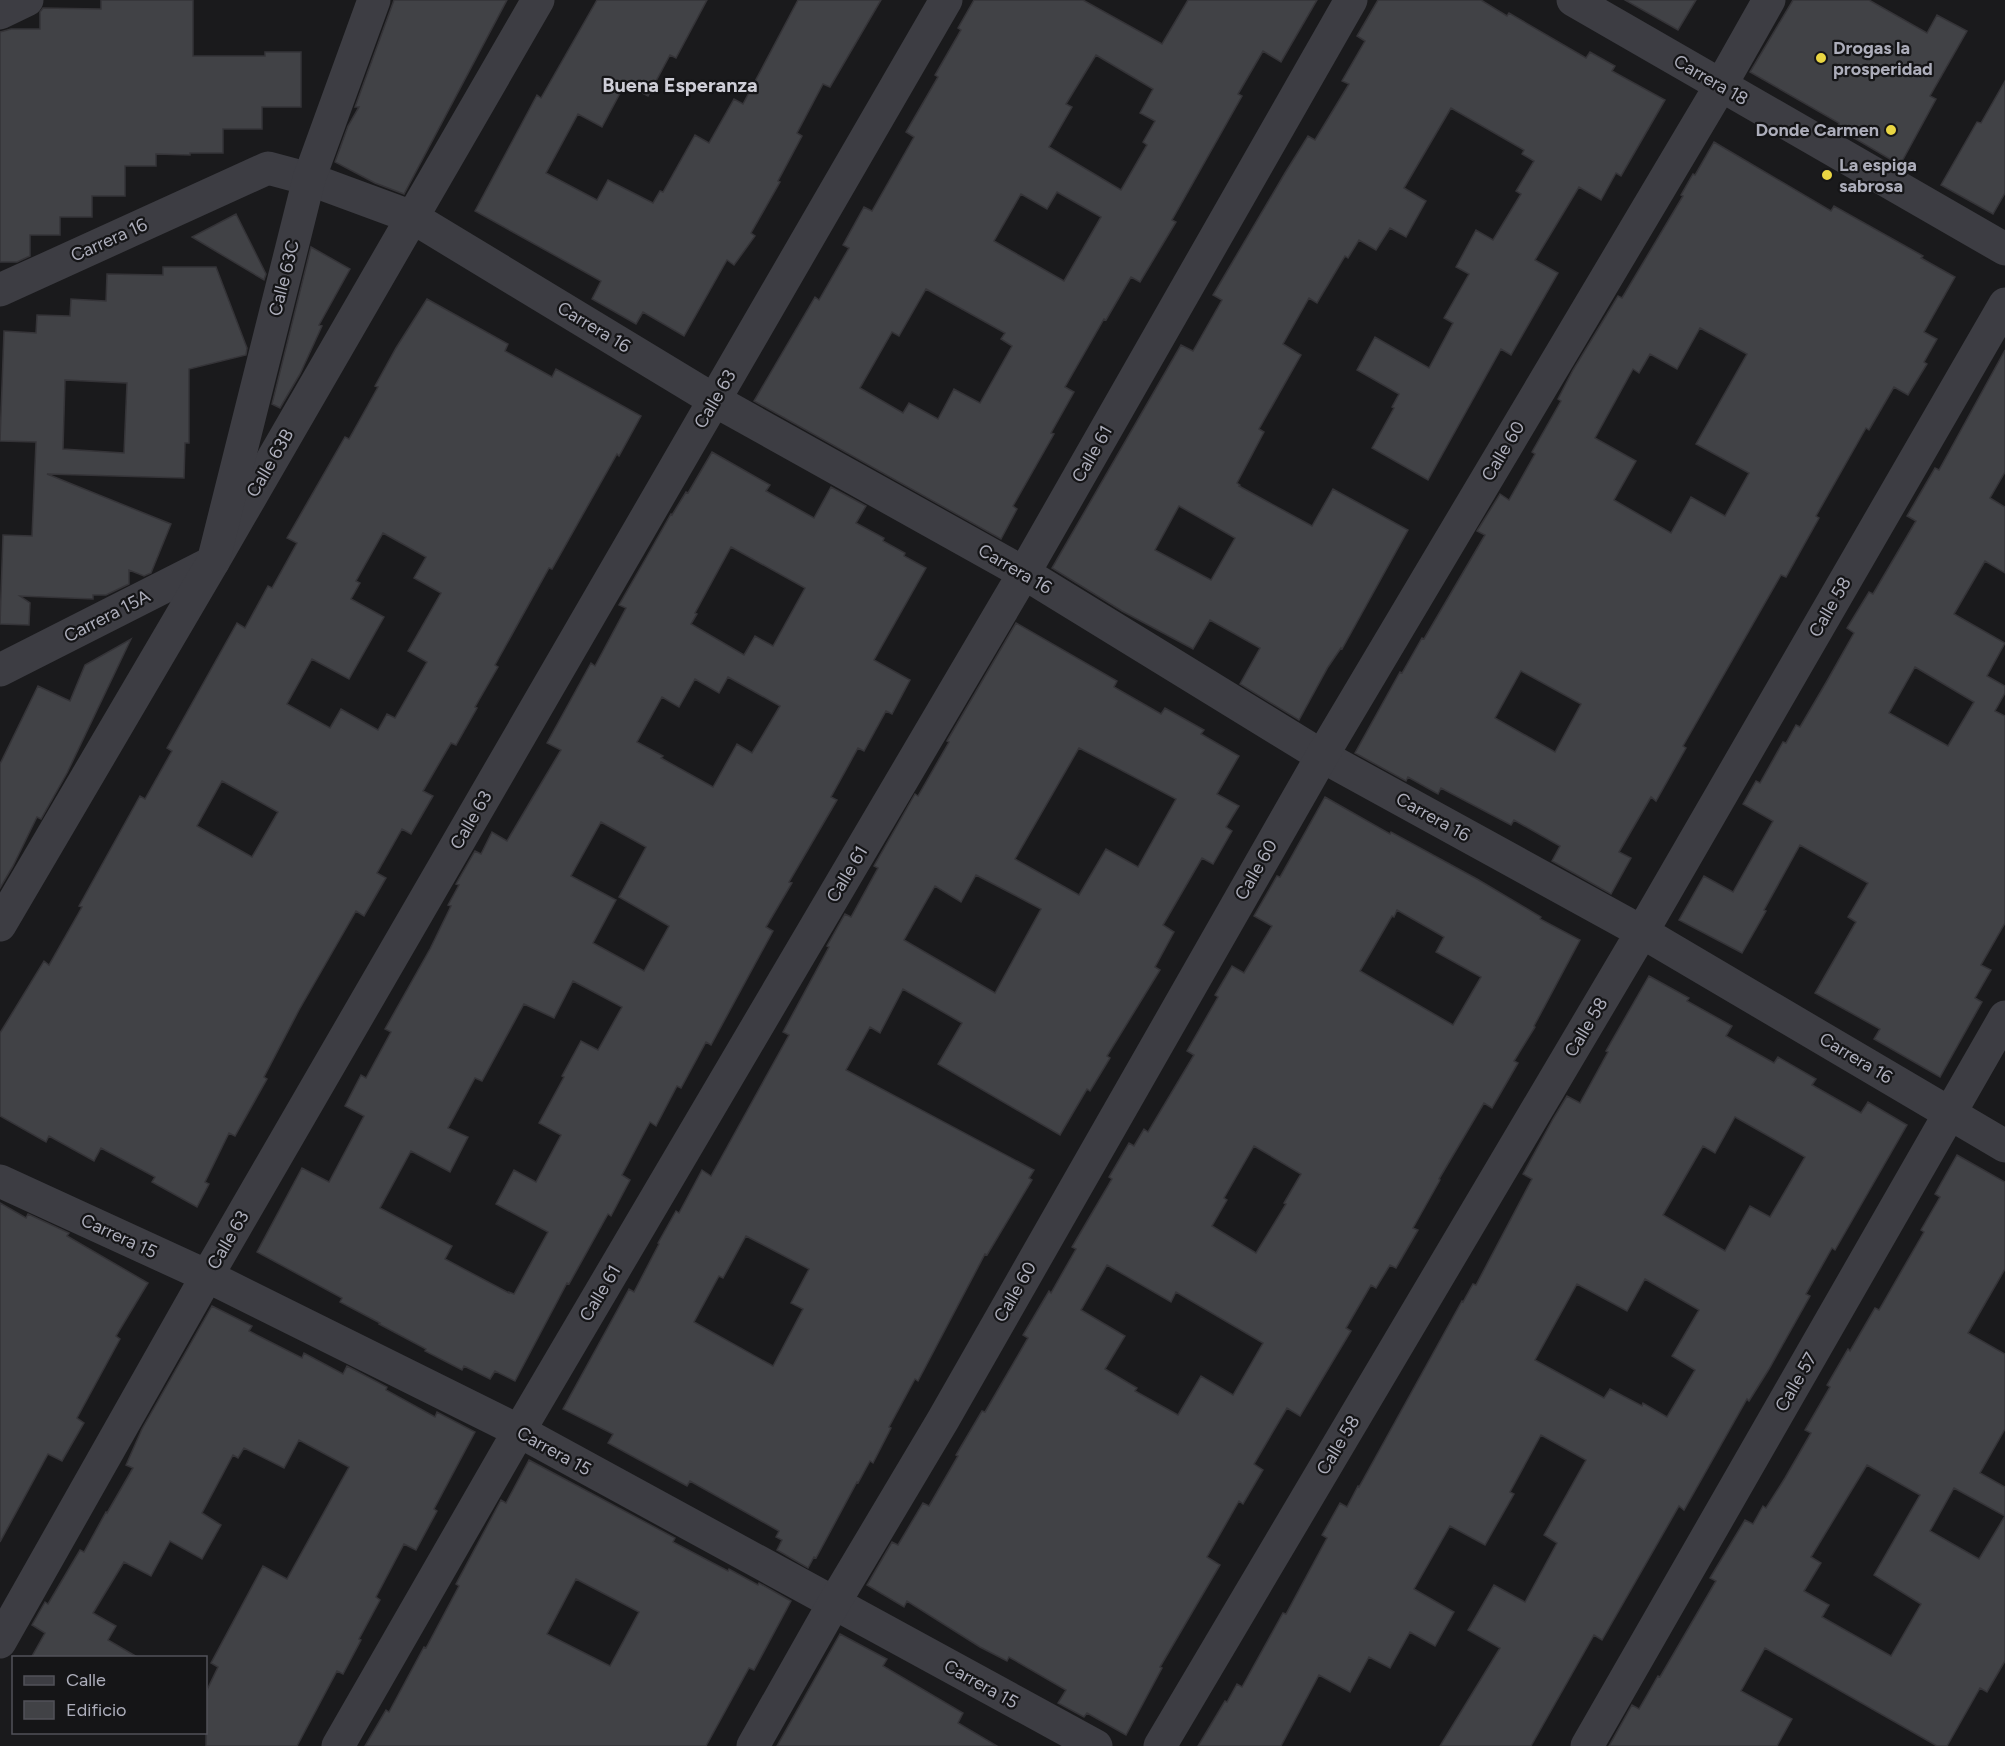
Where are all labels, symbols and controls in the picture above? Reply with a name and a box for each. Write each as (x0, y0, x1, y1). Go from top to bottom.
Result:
place label: Drogas la prosperidad (1833, 37, 1933, 80)
street label: Carrera 18 (1670, 50, 1752, 110)
marker: Drogas la prosperidad (1814, 51, 1828, 65)
district label: Buena Esperanza (602, 73, 758, 97)
place label: Donde Carmen (1755, 119, 1879, 141)
marker: Donde Carmen (1884, 123, 1898, 137)
place label: La espiga sabrosa (1839, 154, 1917, 197)
marker: La espiga sabrosa (1820, 168, 1834, 182)
street label: Carrera 16 (67, 213, 151, 267)
street label: Calle 63C (264, 238, 304, 318)
street label: Carrera 16 (553, 297, 635, 357)
street label: Calle 63 (689, 366, 741, 432)
street label: Calle 60 (1477, 417, 1529, 485)
street label: Calle 61 (1067, 422, 1117, 486)
street label: Calle 63B (242, 425, 298, 501)
street label: Carrera 16 (974, 539, 1056, 599)
street label: Calle 58 (1804, 573, 1856, 641)
street label: Carrera 15A (60, 585, 154, 647)
street label: Calle 63 (445, 787, 497, 853)
street label: Carrera 16 (1392, 788, 1474, 846)
street label: Calle 60 (1230, 836, 1282, 904)
street label: Calle 61 (822, 842, 872, 906)
street label: Calle 58 (1560, 993, 1612, 1061)
street label: Carrera 16 (1815, 1028, 1897, 1088)
street label: Calle 63 (202, 1207, 254, 1273)
street label: Carrera 15 (77, 1209, 161, 1263)
street label: Calle 60 (989, 1258, 1041, 1326)
street label: Calle 61 (575, 1261, 625, 1325)
street label: Calle 57 (1770, 1348, 1822, 1415)
street label: Calle 58 (1312, 1411, 1364, 1479)
street label: Carrera 15 (513, 1422, 595, 1480)
street label: Carrera 15 (940, 1655, 1022, 1713)
legend (12, 1656, 207, 1734)
text: Calle (66, 1669, 106, 1691)
text: Edificio (66, 1699, 127, 1721)

